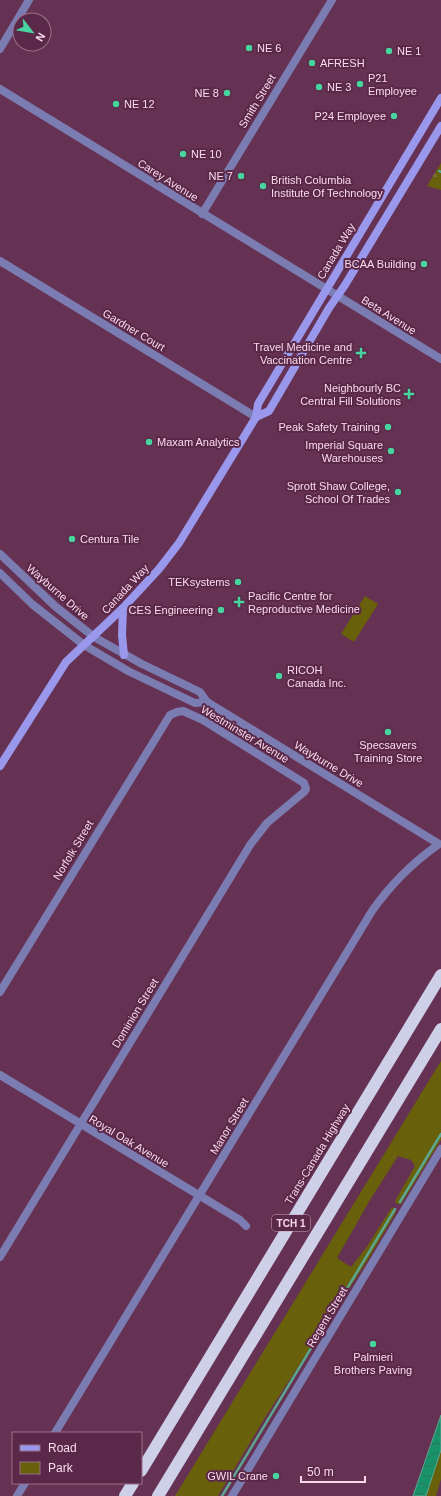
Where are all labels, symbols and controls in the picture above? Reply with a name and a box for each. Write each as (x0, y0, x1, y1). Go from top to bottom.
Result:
north arrow (12, 12, 52, 52)
text: N (33, 31, 48, 44)
place label: NE 6 (257, 42, 281, 54)
marker: NE 6 (244, 43, 254, 53)
place label: NE 1 (397, 45, 421, 57)
marker: NE 1 (384, 46, 394, 56)
place label: AFRESH (320, 57, 365, 69)
marker: AFRESH (307, 58, 317, 68)
street label: Smith Street (236, 72, 278, 130)
place label: P21 Employee (368, 72, 417, 97)
marker: P21 Employee (355, 79, 365, 89)
place label: NE 3 (327, 81, 351, 93)
marker: NE 3 (314, 82, 324, 92)
place label: NE 8 (195, 87, 219, 99)
marker: NE 8 (222, 88, 232, 98)
place label: NE 12 (124, 98, 155, 110)
marker: NE 12 (111, 99, 121, 109)
place label: P24 Employee (314, 110, 386, 122)
marker: P24 Employee (389, 111, 399, 121)
place label: NE 10 (191, 148, 222, 160)
marker: NE 10 (178, 149, 188, 159)
street label: Carey Avenue (136, 157, 200, 203)
place label: NE 7 (209, 170, 233, 182)
marker: NE 7 (236, 171, 246, 181)
place label: British Columbia Institute Of Technology (271, 174, 383, 199)
marker: British Columbia Institute Of Technology (258, 181, 268, 191)
street label: Canada Way (315, 220, 358, 281)
place label: BCAA Building (344, 258, 416, 270)
marker: BCAA Building (419, 259, 429, 269)
street label: Beta Avenue (359, 293, 419, 337)
street label: Gardner Court (101, 307, 167, 353)
place label: Travel Medicine and Vaccination Centre (253, 341, 352, 366)
marker: Travel Medicine and Vaccination Centre (355, 347, 367, 359)
place label: Neighbourly BC Central Fill Solutions (300, 382, 401, 407)
marker: Neighbourly BC Central Fill Solutions (404, 389, 414, 399)
place label: Peak Safety Training (278, 421, 380, 433)
marker: Peak Safety Training (383, 422, 393, 432)
place label: Maxam Analytics (157, 436, 240, 448)
marker: Maxam Analytics (144, 437, 154, 447)
place label: Imperial Square Warehouses (305, 439, 383, 464)
marker: Imperial Square Warehouses (386, 446, 396, 456)
place label: Sprott Shaw College, School Of Trades (287, 480, 390, 505)
marker: Sprott Shaw College, School Of Trades (393, 487, 403, 497)
place label: Centura Tile (80, 533, 139, 545)
marker: Centura Tile (67, 534, 77, 544)
street label: Canada Way (99, 561, 151, 616)
street label: Wayburne Drive (24, 562, 92, 622)
place label: TEKsystems (168, 576, 230, 588)
marker: TEKsystems (233, 577, 243, 587)
place label: Pacific Centre for Reproductive Medicine (248, 590, 360, 615)
marker: Pacific Centre for Reproductive Medicine (233, 596, 245, 608)
place label: CES Engineering (129, 604, 213, 616)
marker: CES Engineering (216, 605, 226, 615)
place label: RICOH Canada Inc. (287, 664, 346, 689)
marker: RICOH Canada Inc. (274, 671, 284, 681)
street label: Westminster Avenue (199, 703, 291, 765)
marker: Specsavers Training Store (383, 727, 393, 737)
street label: Wayburne Drive (292, 739, 366, 789)
place label: Specsavers Training Store (354, 739, 422, 764)
street label: Norfolk Street (51, 818, 95, 882)
street label: Dominion Street (110, 976, 160, 1050)
street label: Manor Street (207, 1096, 251, 1156)
street label: Trans-Canada Highway (282, 1101, 352, 1206)
street label: Royal Oak Avenue (87, 1112, 171, 1170)
road number: TCH 1 (272, 1215, 310, 1231)
street label: Regent Street (304, 1285, 350, 1349)
marker: Palmieri Brothers Paving (368, 1339, 378, 1349)
place label: Palmieri Brothers Paving (334, 1351, 412, 1376)
legend (12, 1432, 142, 1484)
text: Road (48, 1441, 77, 1455)
scale bar (301, 1458, 365, 1484)
text: Park (48, 1461, 74, 1475)
text: 50 m (307, 1465, 334, 1479)
place label: GWIL Crane (207, 1470, 268, 1482)
marker: GWIL Crane (271, 1471, 281, 1481)

